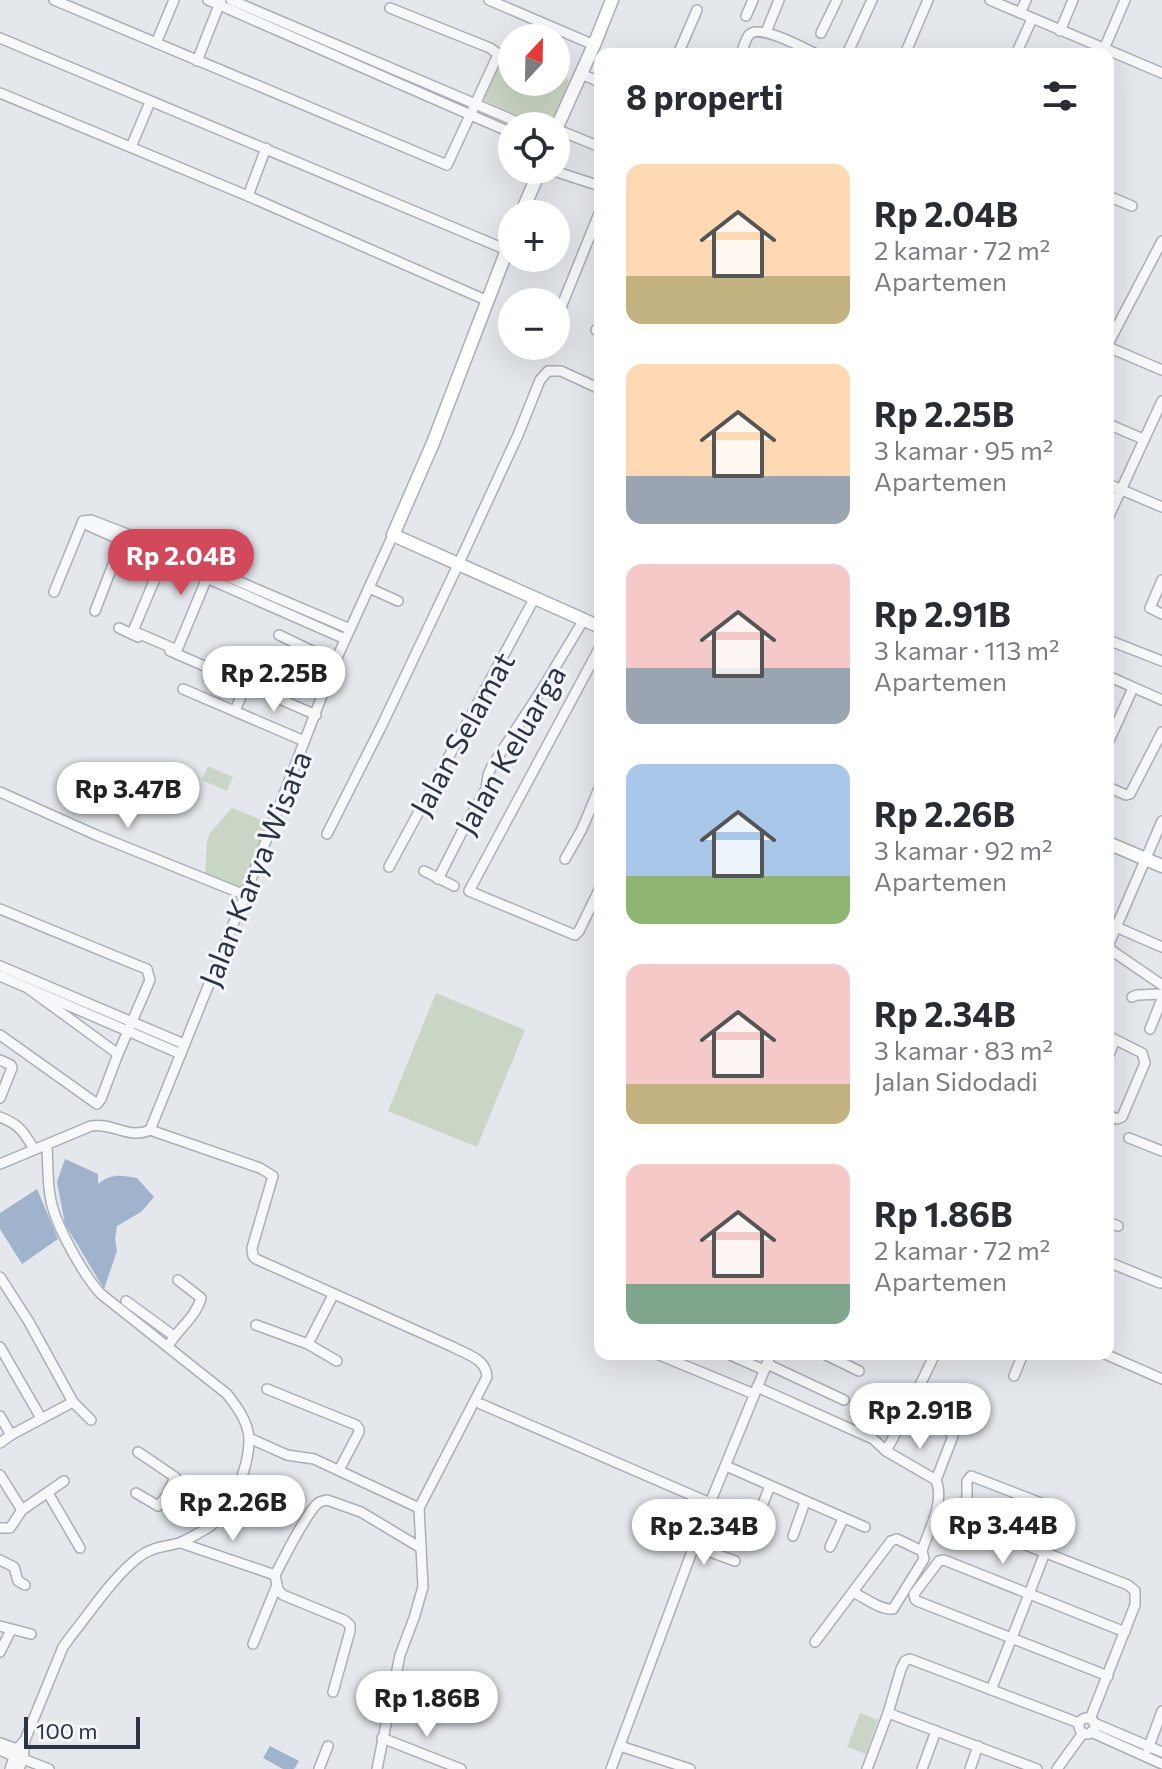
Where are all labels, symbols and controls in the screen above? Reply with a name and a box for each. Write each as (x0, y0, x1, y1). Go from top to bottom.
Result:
north arrow (498, 24, 570, 96)
map controls (498, 24, 570, 360)
icon: filters (1038, 74, 1082, 118)
text: 8 properti (626, 75, 783, 117)
button: locate (498, 112, 570, 184)
text: Rp 2.04B (874, 192, 1018, 234)
icon: home (690, 196, 786, 292)
button: + (498, 200, 570, 272)
text: 2 kamar · 72 m² (874, 234, 1050, 265)
text: Apartemen (874, 265, 1007, 296)
button: − (498, 288, 570, 360)
text: Rp 2.25B (874, 392, 1014, 434)
icon: home (690, 396, 786, 492)
text: 3 kamar · 95 m² (874, 434, 1053, 465)
text: Apartemen (874, 465, 1007, 496)
pin: Rp 2.04B (98, 529, 264, 597)
text: Rp 2.04B (126, 539, 236, 570)
text: Rp 2.91B (874, 592, 1011, 634)
icon: home (690, 596, 786, 692)
text: 3 kamar · 113 m² (874, 634, 1059, 665)
street label: Jalan Selamat (401, 645, 521, 821)
pin: Rp 2.25B (191, 646, 357, 714)
text: Rp 2.25B (220, 656, 328, 687)
street label: Jalan Keluarga (446, 658, 572, 840)
text: Apartemen (874, 665, 1007, 696)
street label: Jalan Karya Wisata (190, 745, 318, 991)
pin: Rp 3.47B (45, 762, 211, 830)
text: Rp 3.47B (75, 772, 181, 803)
text: Rp 2.26B (874, 792, 1015, 834)
icon: home (690, 796, 786, 892)
text: 3 kamar · 92 m² (874, 834, 1053, 865)
text: Apartemen (874, 865, 1007, 896)
text: Rp 2.34B (874, 992, 1016, 1034)
icon: home (690, 996, 786, 1092)
text: 3 kamar · 83 m² (874, 1034, 1053, 1065)
text: Jalan Sidodadi (874, 1065, 1038, 1096)
text: Rp 1.86B (874, 1192, 1013, 1234)
icon: home (690, 1196, 786, 1292)
text: 2 kamar · 72 m² (874, 1234, 1050, 1265)
text: Apartemen (874, 1265, 1007, 1296)
pin: Rp 2.91B (837, 1383, 1003, 1451)
text: Rp 2.91B (868, 1393, 972, 1424)
pin: Rp 2.26B (150, 1475, 316, 1543)
text: Rp 2.26B (179, 1485, 287, 1516)
pin: Rp 3.44B (920, 1498, 1086, 1566)
pin: Rp 2.34B (621, 1499, 787, 1567)
text: Rp 3.44B (949, 1508, 1057, 1539)
text: Rp 2.34B (650, 1509, 758, 1540)
pin: Rp 1.86B (344, 1671, 510, 1739)
text: Rp 1.86B (374, 1681, 480, 1712)
scale bar (24, 1713, 140, 1749)
text: 100 m (36, 1717, 98, 1744)

